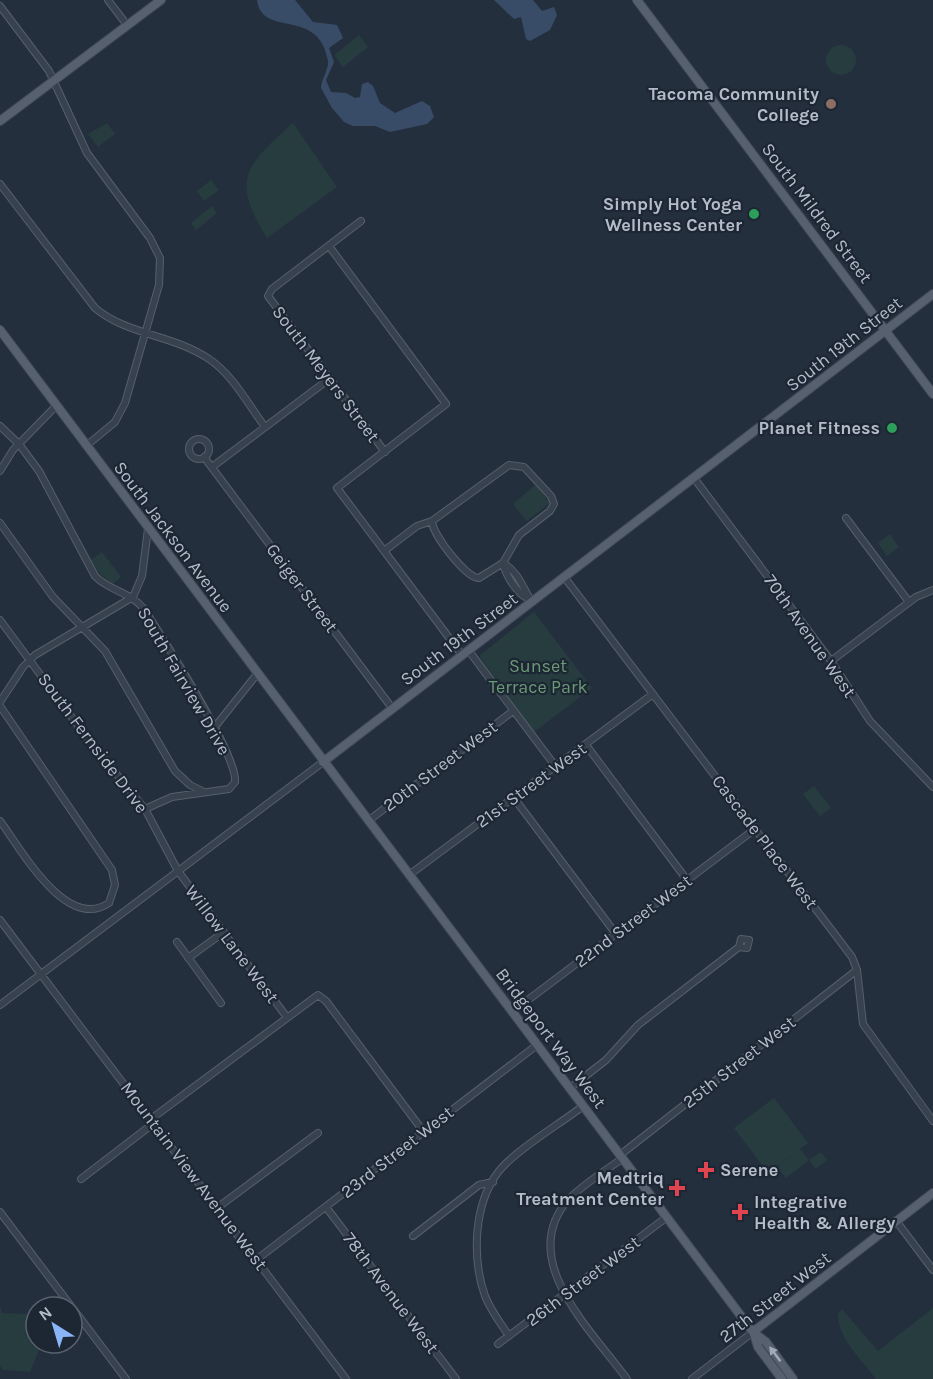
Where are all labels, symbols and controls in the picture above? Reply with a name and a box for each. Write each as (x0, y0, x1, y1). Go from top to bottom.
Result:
place label: Tacoma Community College (648, 83, 819, 126)
marker: Tacoma Community College (824, 97, 838, 111)
street label: South Mildred Street (757, 139, 877, 288)
place label: Simply Hot Yoga Wellness Center (603, 193, 742, 236)
marker: Simply Hot Yoga Wellness Center (747, 207, 761, 221)
street label: South 19th Street (782, 292, 907, 396)
street label: South Meyers Street (267, 301, 385, 447)
place label: Planet Fitness (759, 417, 880, 439)
marker: Planet Fitness (885, 421, 899, 435)
street label: South Jackson Avenue (109, 457, 237, 617)
street label: Geiger Street (261, 539, 343, 637)
street label: 70th Avenue West (759, 570, 861, 702)
street label: South 19th Street (396, 588, 522, 690)
street label: South Fairview Drive (133, 603, 235, 759)
park label: Sunset Terrace Park (488, 655, 588, 698)
street label: South Fernside Drive (33, 668, 153, 818)
street label: 20th Street West (378, 716, 502, 816)
street label: 21st Street West (471, 737, 591, 833)
street label: Cascade Place West (707, 770, 823, 914)
street label: 22nd Street West (570, 870, 696, 972)
street label: Willow Lane West (180, 881, 284, 1008)
street label: Bridgeport Way West (491, 963, 611, 1113)
street label: 25th Street West (678, 1011, 800, 1113)
street label: Mountain View Avenue West (116, 1077, 272, 1275)
street label: 23rd Street West (336, 1101, 458, 1203)
place label: Serene (720, 1159, 778, 1181)
marker: Serene (697, 1161, 715, 1179)
place label: Medtriq Treatment Center (516, 1167, 664, 1210)
marker: Medtriq Treatment Center (668, 1179, 686, 1197)
place label: Integrative Health & Allergy (754, 1191, 895, 1234)
marker: Integrative Health & Allergy (731, 1203, 749, 1221)
street label: 78th Avenue West (338, 1228, 444, 1358)
street label: 26th Street West (522, 1231, 645, 1331)
street label: 27th Street West (715, 1246, 835, 1347)
north arrow (24, 1295, 84, 1355)
text: N (35, 1302, 56, 1324)
one-way arrow (769, 1347, 781, 1363)

